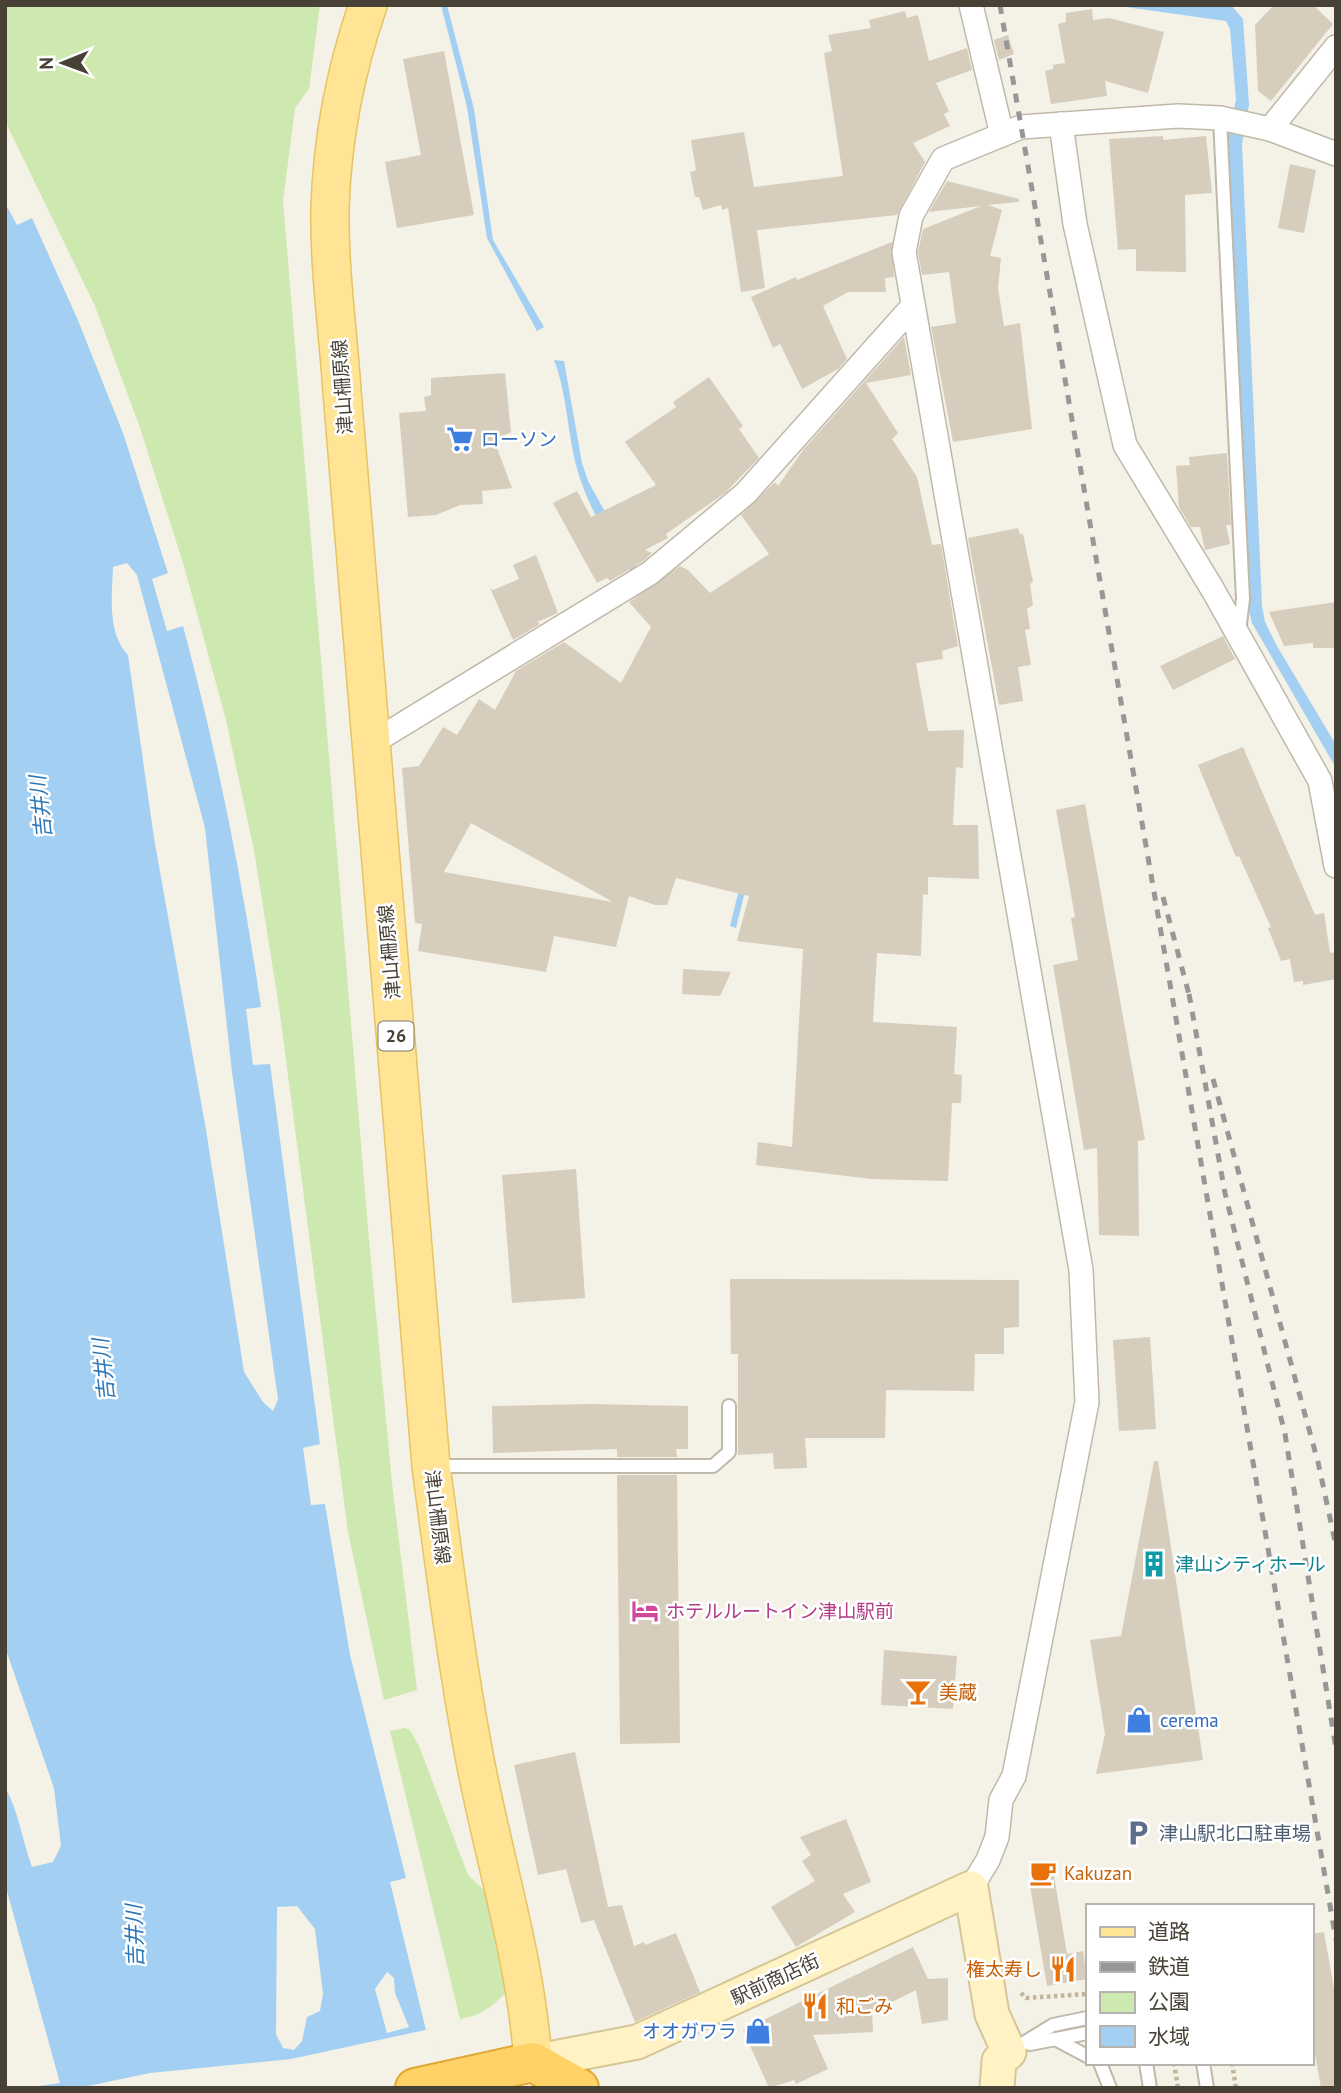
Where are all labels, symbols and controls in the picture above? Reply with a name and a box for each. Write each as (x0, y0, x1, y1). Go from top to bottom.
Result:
north arrow (28, 28, 98, 98)
text: N (34, 57, 58, 70)
street label: 津山柵原線 (327, 339, 357, 435)
supermarket icon: ローソン (445, 424, 475, 454)
place label: ローソン (481, 427, 557, 451)
water label: 吉井川 (24, 772, 57, 840)
street label: 津山柵原線 (373, 904, 405, 1000)
road number: 26 (378, 1021, 414, 1050)
water label: 吉井川 (87, 1335, 120, 1403)
street label: 津山柵原線 (420, 1468, 456, 1566)
building icon: 津山シティホール (1139, 1549, 1169, 1579)
place label: 津山シティホール (1175, 1552, 1326, 1576)
hotel icon: ホテルルートイン津山駅前 (630, 1596, 660, 1626)
place label: ホテルルートイン津山駅前 (666, 1599, 894, 1623)
bar icon: 美蔵 (903, 1677, 933, 1707)
place label: 美蔵 (939, 1680, 977, 1704)
shop icon: cerema (1124, 1705, 1154, 1735)
place label: cerema (1160, 1708, 1219, 1732)
parking icon: 津山駅北口駐車場 (1123, 1818, 1153, 1848)
place label: 津山駅北口駐車場 (1159, 1821, 1311, 1845)
cafe icon: Kakuzan (1028, 1858, 1058, 1888)
place label: Kakuzan (1064, 1861, 1132, 1885)
water label: 吉井川 (120, 1902, 149, 1968)
legend (1086, 1904, 1313, 2065)
text: 道路 (1148, 1918, 1190, 1945)
street label: 駅前商店街 (727, 1948, 823, 2010)
text: 鉄道 (1148, 1953, 1190, 1980)
restaurant icon: 権太寿し (1048, 1954, 1078, 1984)
place label: 権太寿し (966, 1957, 1042, 1981)
text: 公園 (1148, 1988, 1190, 2015)
restaurant icon: 和ごみ (800, 1991, 830, 2021)
place label: 和ごみ (836, 1994, 893, 2018)
shop icon: オオガワラ (743, 2016, 773, 2046)
place label: オオガワラ (642, 2019, 737, 2043)
text: 水域 (1148, 2023, 1190, 2050)

